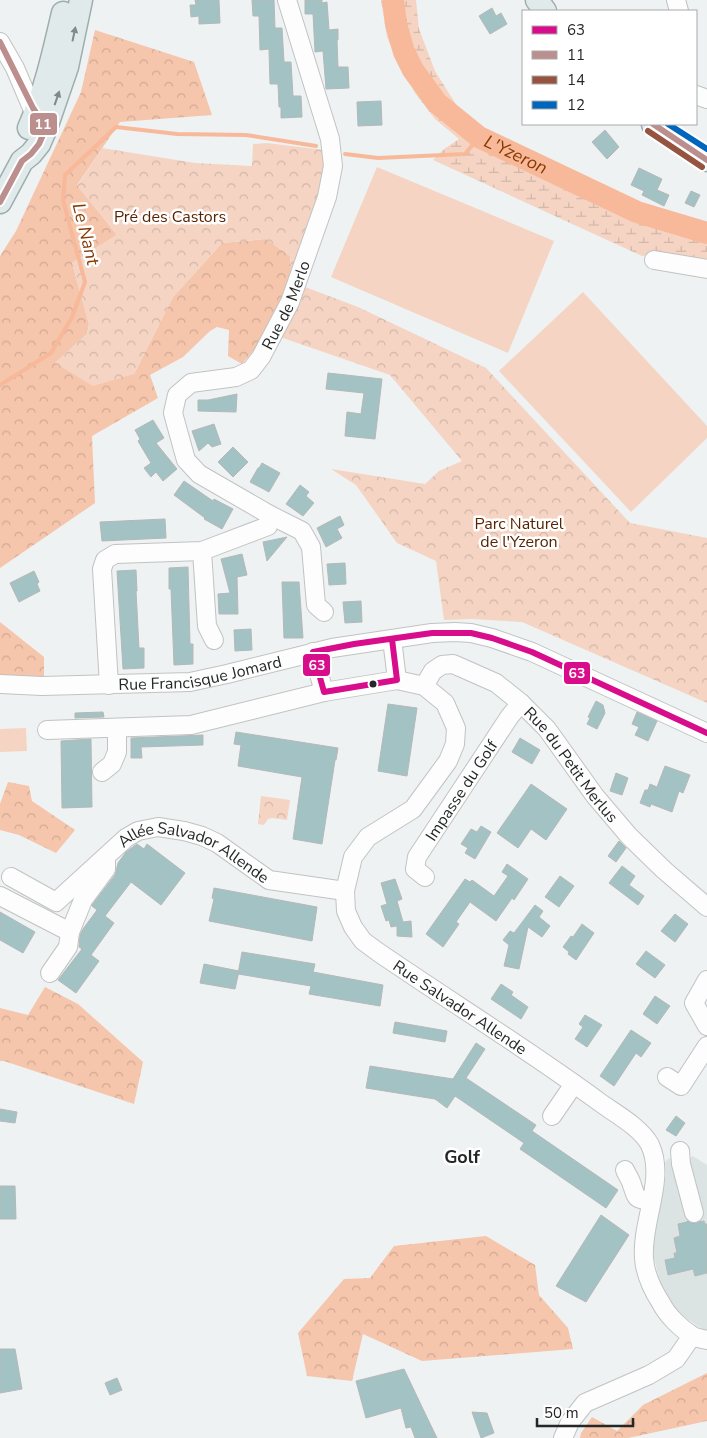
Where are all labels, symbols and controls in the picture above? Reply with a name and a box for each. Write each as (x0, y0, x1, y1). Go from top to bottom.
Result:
legend (522, 10, 697, 125)
text: 63 (567, 20, 585, 40)
one-way arrow (70, 26, 78, 41)
text: 11 (567, 45, 585, 65)
text: 14 (567, 70, 585, 90)
one-way arrow (53, 90, 61, 105)
text: 12 (567, 95, 585, 115)
line badge: 11 (29, 112, 58, 136)
text: 11 (35, 115, 51, 134)
water label: L'Yzeron (480, 129, 551, 180)
water label: Le Nant (67, 200, 105, 268)
park label: Pré des Castors (114, 206, 226, 228)
street label: Rue de Merlo (257, 258, 316, 354)
park label: Parc Naturel de l'Yzeron (474, 513, 564, 553)
street label: Rue Francisque Jomard (118, 651, 284, 696)
line badge: 63 (302, 653, 331, 677)
text: 63 (309, 656, 325, 675)
line badge: 63 (563, 661, 591, 685)
text: 63 (569, 664, 585, 683)
unlabelled marker (368, 679, 378, 689)
street label: Rue du Petit Merlus (519, 702, 623, 828)
street label: Impasse du Golf (421, 735, 504, 845)
street label: Allée Salvador Allende (113, 817, 273, 889)
street label: Rue Salvador Allende (388, 955, 531, 1060)
district label: Golf (444, 1145, 480, 1169)
scale bar (537, 1396, 633, 1428)
text: 50 m (544, 1403, 579, 1423)

